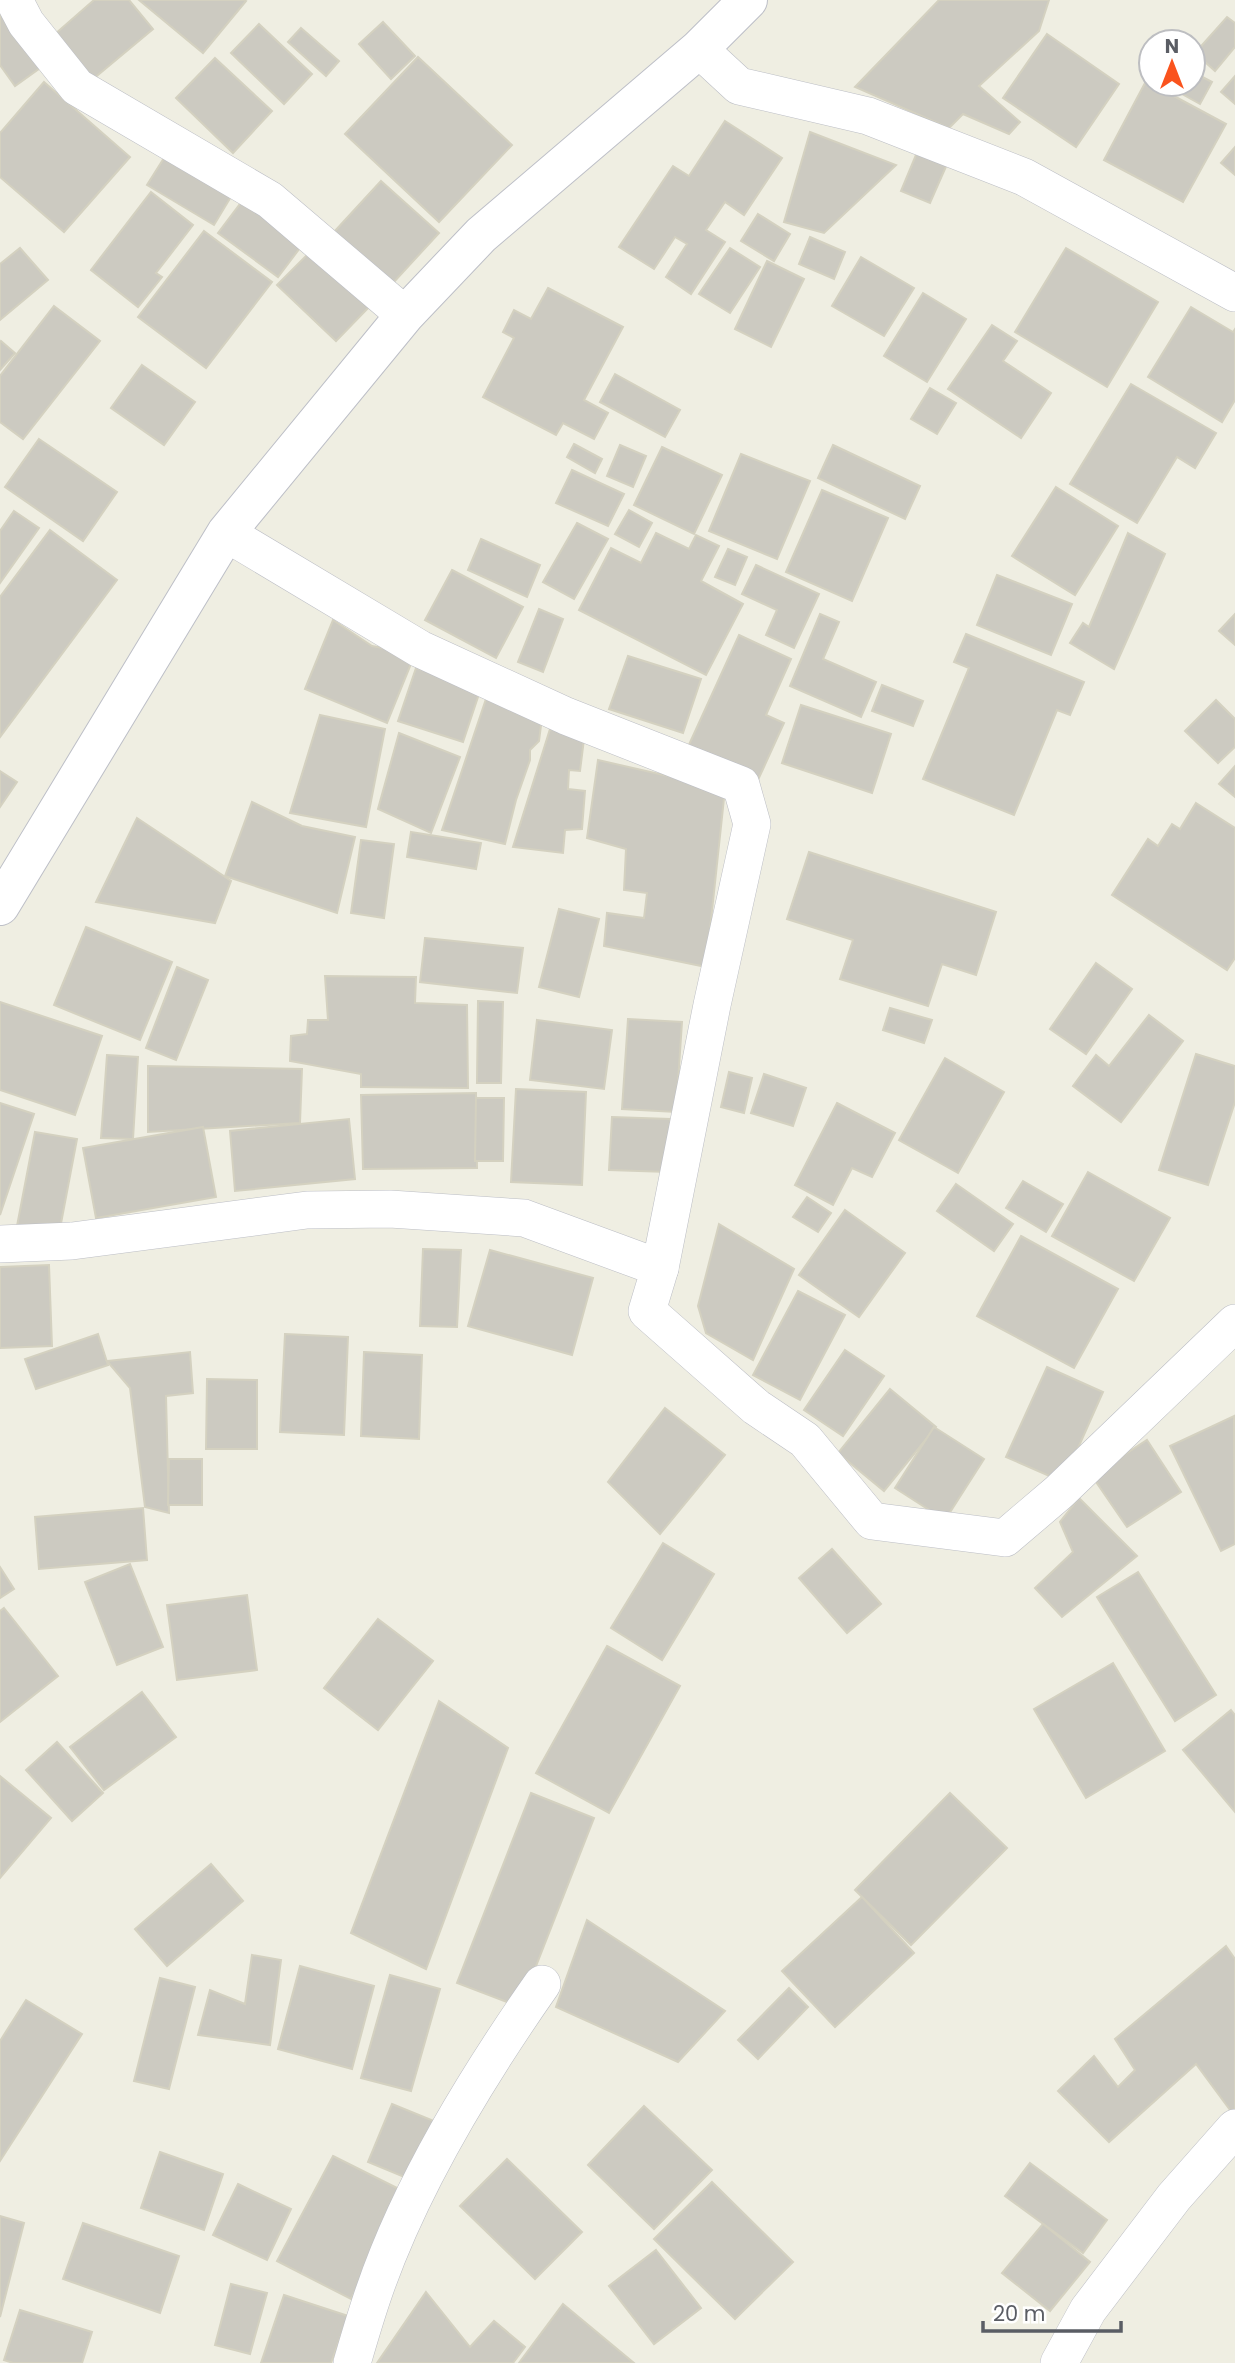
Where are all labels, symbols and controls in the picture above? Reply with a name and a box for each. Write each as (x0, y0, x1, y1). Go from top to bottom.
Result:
north arrow (1137, 28, 1207, 98)
text: N (1165, 33, 1179, 60)
scale bar (983, 2290, 1121, 2334)
text: 20 m (993, 2299, 1046, 2328)

